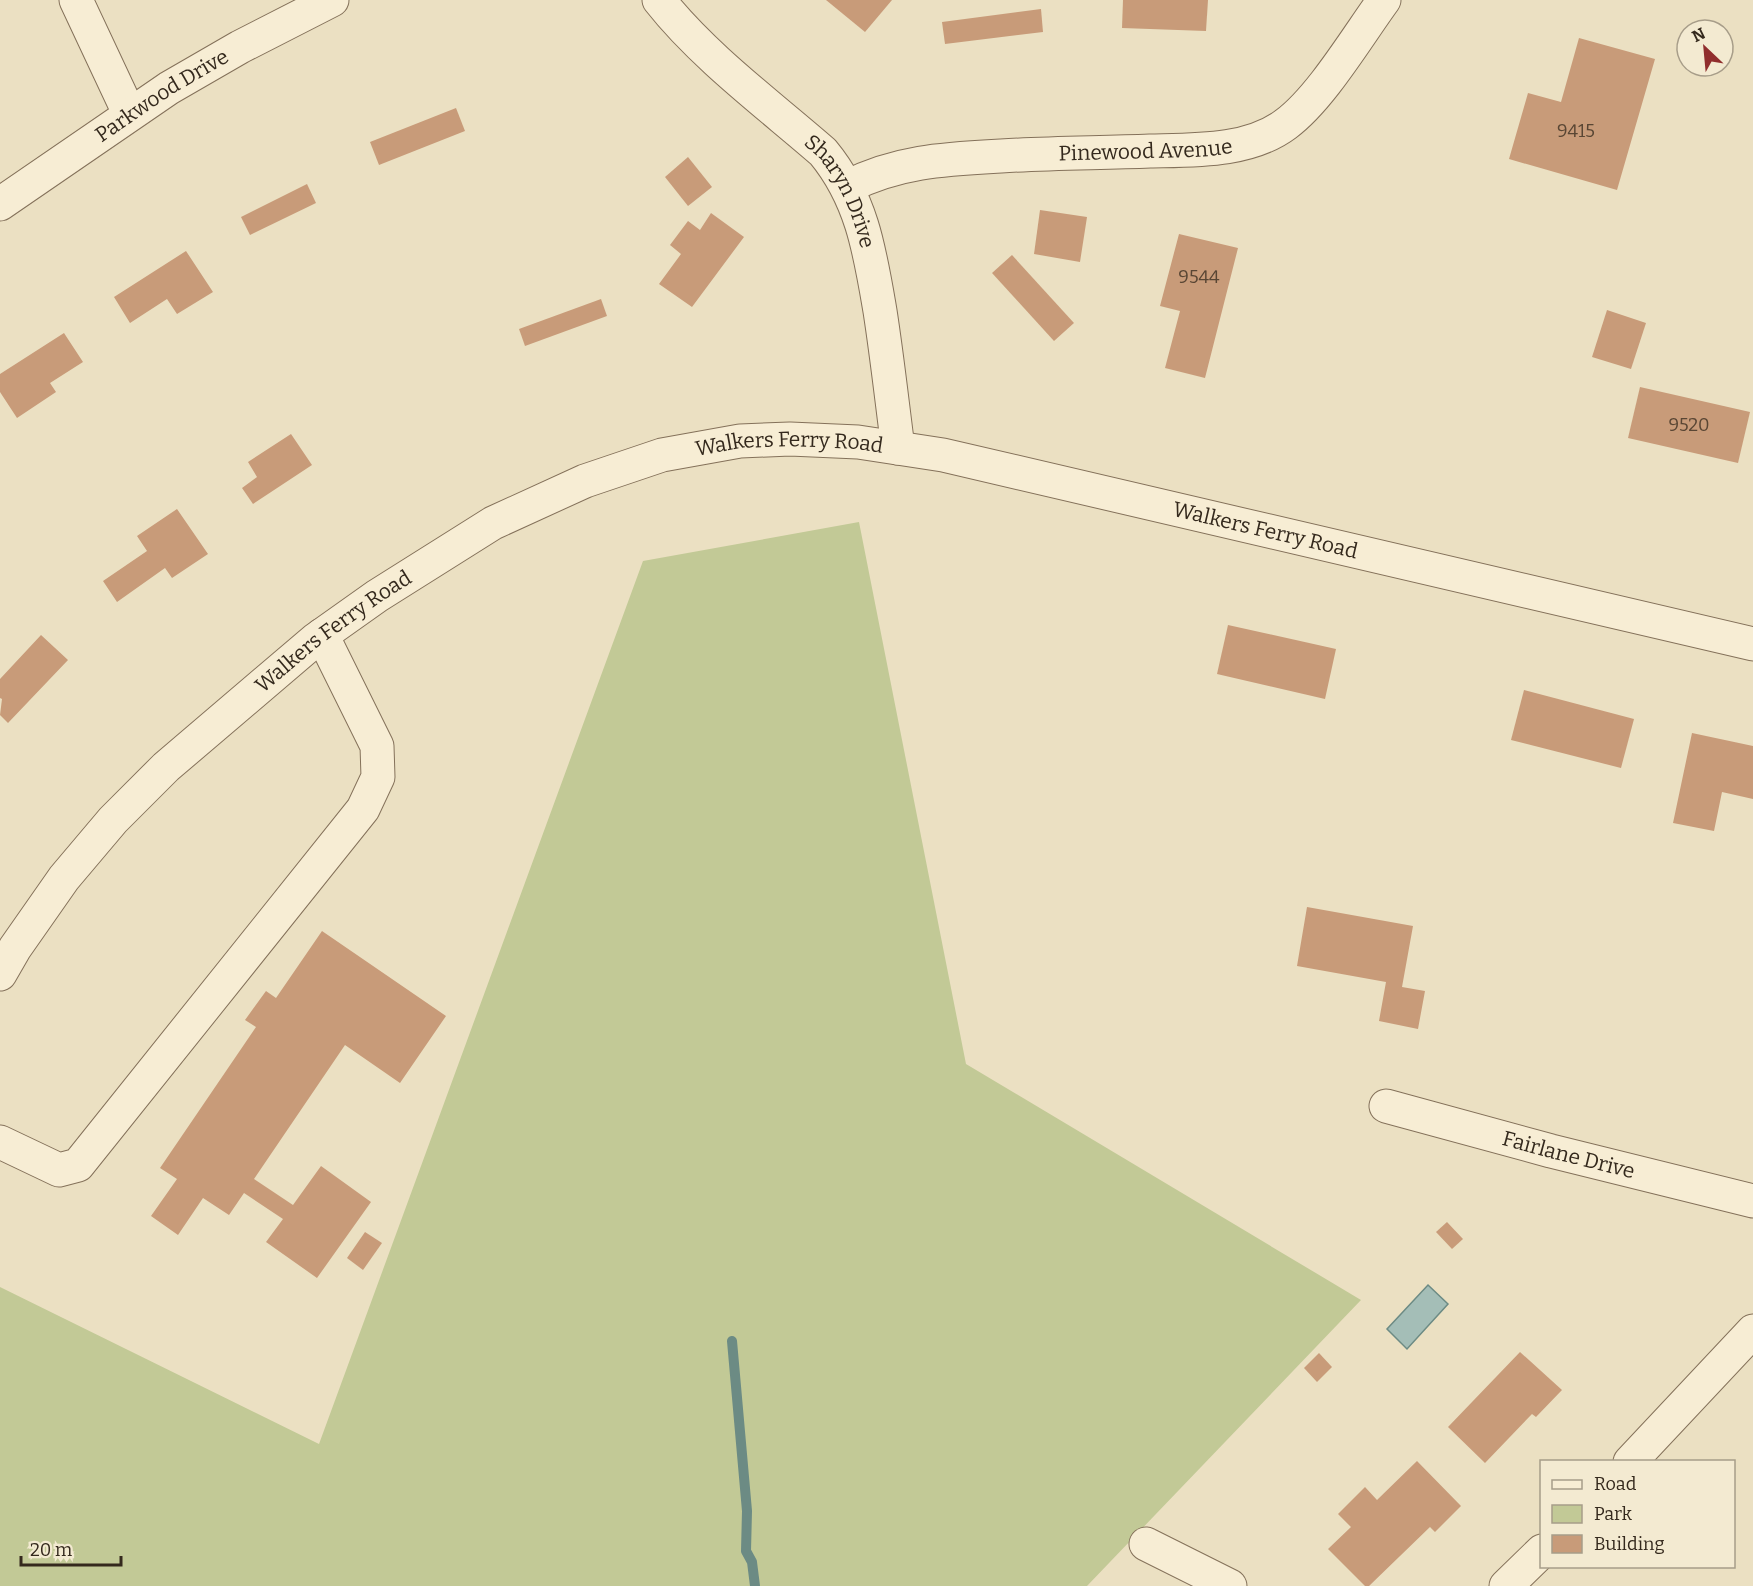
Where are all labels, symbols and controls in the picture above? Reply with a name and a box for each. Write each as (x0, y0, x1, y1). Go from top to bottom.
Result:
north arrow (1675, 18, 1735, 78)
text: N (1689, 24, 1708, 46)
street label: Parkwood Drive (90, 43, 233, 148)
house number: 9415 (1557, 120, 1595, 142)
street label: Sharyn Drive (799, 129, 881, 251)
street label: Pinewood Avenue (1058, 133, 1234, 167)
house number: 9544 (1178, 266, 1220, 288)
house number: 9520 (1668, 414, 1710, 436)
street label: Walkers Ferry Road (693, 426, 885, 462)
street label: Walkers Ferry Road (1170, 496, 1360, 564)
street label: Walkers Ferry Road (250, 565, 416, 698)
street label: Fairlane Drive (1499, 1125, 1638, 1184)
legend (1540, 1460, 1735, 1568)
text: Road (1594, 1473, 1637, 1495)
text: Park (1594, 1503, 1633, 1525)
scale bar (21, 1529, 122, 1567)
text: Building (1594, 1533, 1665, 1555)
text: 20 m (30, 1539, 72, 1561)

